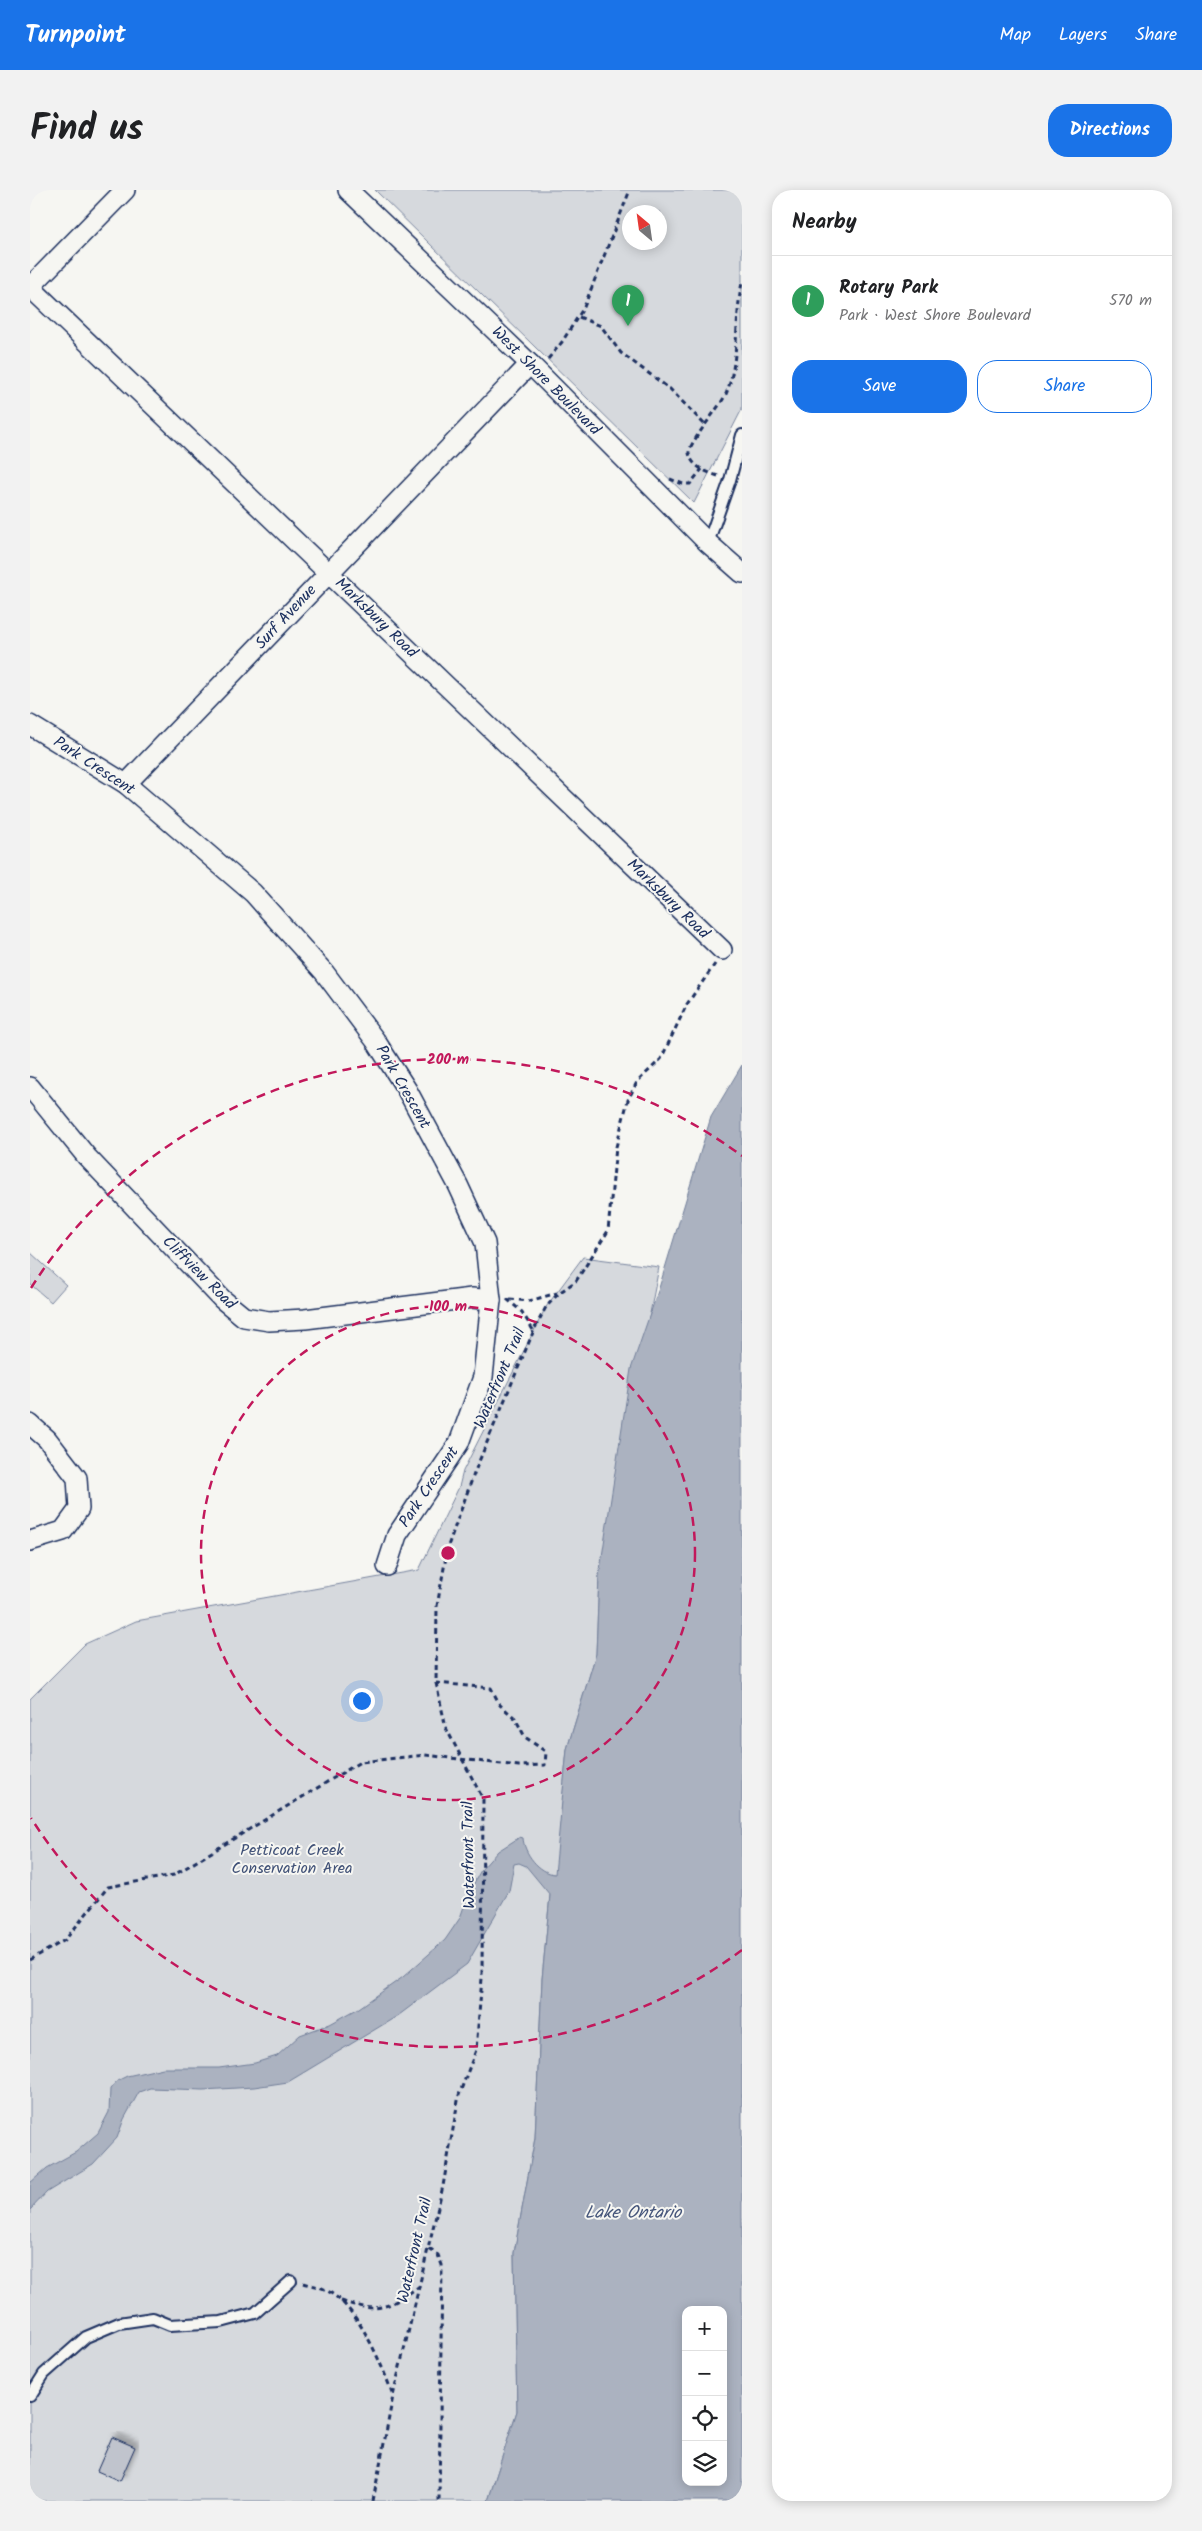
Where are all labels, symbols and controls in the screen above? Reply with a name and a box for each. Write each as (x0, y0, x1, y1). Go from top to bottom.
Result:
text: Turnpoint (25, 16, 126, 55)
text: Map (1000, 21, 1031, 50)
text: Layers (1059, 21, 1107, 50)
text: Share (1135, 21, 1177, 50)
text: Find us (30, 102, 143, 158)
button: Directions (1048, 104, 1172, 157)
north arrow (622, 205, 667, 250)
text: Nearby (792, 206, 857, 239)
text: Rotary Park (839, 273, 938, 303)
pin: 1 (612, 285, 644, 326)
text: 1 (806, 288, 810, 313)
text: 570 m (1109, 288, 1152, 313)
text: Park · West Shore Boulevard (839, 303, 1031, 328)
street label: West Shore Boulevard (485, 320, 607, 442)
button: Save (792, 360, 967, 413)
button: Share (977, 360, 1152, 413)
street label: Marksbury Road (329, 572, 424, 665)
street label: Surf Avenue (249, 579, 323, 655)
street label: Park Crescent (48, 730, 141, 802)
street label: Marksbury Road (621, 853, 716, 946)
street label: Park Crescent (369, 1040, 438, 1134)
text: 200 m (427, 1048, 469, 1072)
street label: Cliffview Road (156, 1230, 243, 1317)
text: 100 m (429, 1295, 467, 1319)
street label: Waterfront Trail (467, 1324, 533, 1432)
street label: Park Crescent (393, 1441, 466, 1533)
centre of rings (439, 1544, 457, 1562)
your location (349, 1688, 375, 1714)
street label: Waterfront Trail (456, 1801, 482, 1909)
park label: Petticoat Creek Conservation Area (232, 1838, 352, 1881)
street label: Waterfront Trail (391, 2195, 439, 2305)
water label: Lake Ontario (585, 2199, 683, 2228)
map controls (682, 2306, 727, 2486)
button: + (682, 2306, 727, 2351)
button: − (682, 2351, 727, 2396)
button: locate (682, 2396, 727, 2441)
button: layers (682, 2441, 727, 2486)

